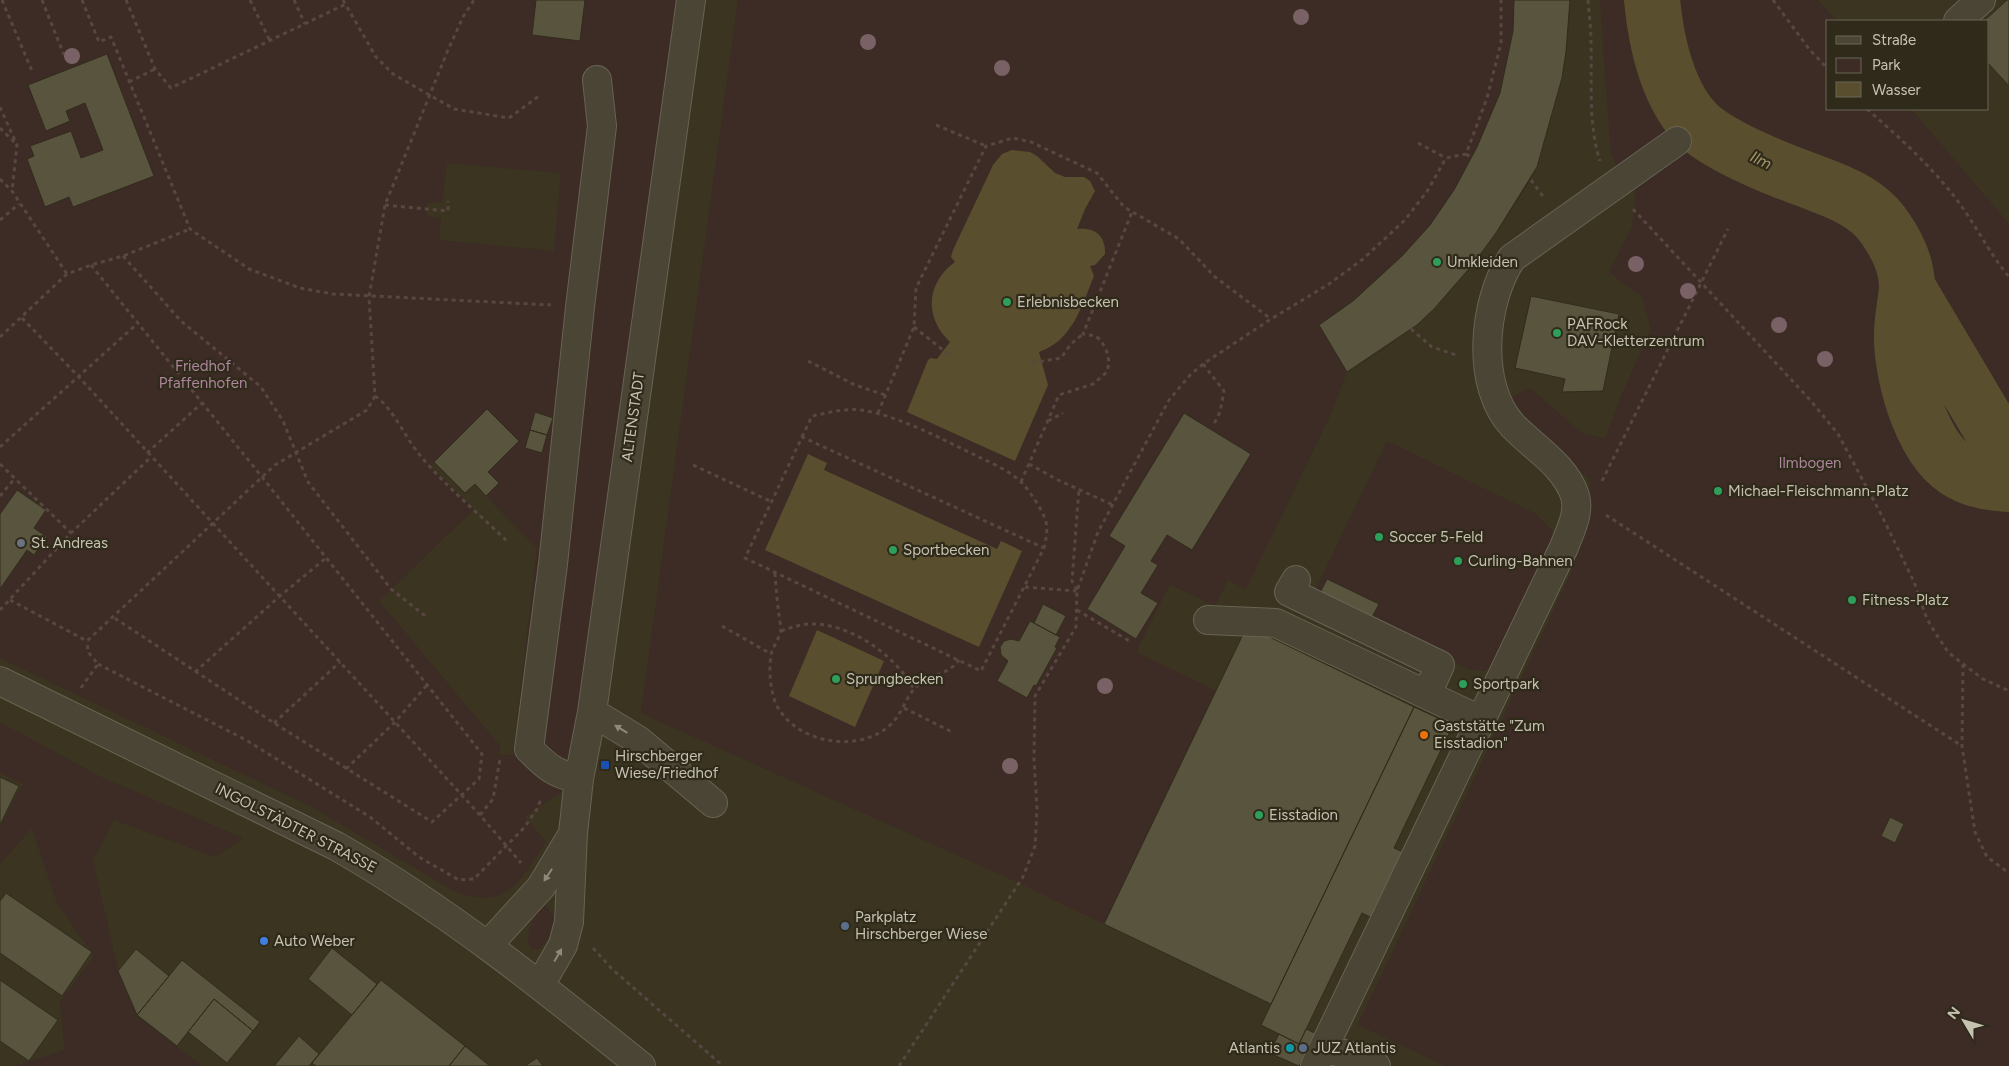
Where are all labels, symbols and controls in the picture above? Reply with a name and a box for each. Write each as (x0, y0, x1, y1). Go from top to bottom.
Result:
legend (1826, 20, 1989, 110)
text: Straße (1872, 31, 1916, 49)
text: Park (1872, 56, 1901, 74)
text: Wasser (1872, 81, 1921, 99)
water label: Ilm (1747, 147, 1775, 173)
place label: Umkleiden (1447, 253, 1518, 271)
marker: Umkleiden (1431, 256, 1443, 268)
place label: Erlebnisbecken (1017, 293, 1119, 311)
marker: Erlebnisbecken (1001, 296, 1013, 308)
place label: PAFRock DAV-Kletterzentrum (1567, 315, 1704, 350)
marker: PAFRock DAV-Kletterzentrum (1551, 327, 1563, 339)
park label: Friedhof Pfaffenhofen (159, 357, 247, 392)
street label: ALTENSTADT (618, 370, 648, 463)
park label: Ilmbogen (1779, 454, 1842, 472)
place label: Michael-Fleischmann-Platz (1728, 482, 1909, 500)
marker: Michael-Fleischmann-Platz (1712, 485, 1724, 497)
place label: Soccer 5-Feld (1389, 528, 1483, 546)
marker: Soccer 5-Feld (1373, 531, 1385, 543)
place label: St. Andreas (31, 534, 108, 552)
marker: St. Andreas (15, 537, 27, 549)
place label: Sportbecken (903, 541, 989, 559)
marker: Sportbecken (887, 544, 899, 556)
place label: Curling-Bahnen (1468, 552, 1573, 570)
marker: Curling-Bahnen (1452, 555, 1464, 567)
place label: Fitness-Platz (1862, 591, 1949, 609)
marker: Fitness-Platz (1846, 594, 1858, 606)
place label: Sprungbecken (846, 670, 943, 688)
marker: Sprungbecken (830, 673, 842, 685)
place label: Sportpark (1473, 675, 1540, 693)
marker: Sportpark (1457, 678, 1469, 690)
place label: Gaststätte "Zum Eisstadion" (1434, 717, 1545, 752)
one-way arrow (614, 725, 627, 734)
marker: Gaststätte "Zum Eisstadion" (1418, 729, 1430, 741)
place label: Hirschberger Wiese/Friedhof (615, 747, 719, 782)
marker: Hirschberger Wiese/Friedhof (599, 759, 611, 771)
street label: INGOLSTÄDTER STRASSE (212, 779, 380, 877)
place label: Eisstadion (1269, 806, 1338, 824)
marker: Eisstadion (1253, 809, 1265, 821)
one-way arrow (544, 869, 553, 882)
place label: Parkplatz Hirschberger Wiese (855, 908, 987, 943)
marker: Parkplatz Hirschberger Wiese (839, 920, 851, 932)
place label: Auto Weber (274, 932, 355, 950)
marker: Auto Weber (258, 935, 270, 947)
one-way arrow (553, 948, 562, 961)
north arrow (1939, 996, 1989, 1046)
text: N (1944, 1004, 1964, 1023)
place label: Atlantis (1229, 1039, 1280, 1057)
place label: JUZ Atlantis (1313, 1039, 1396, 1057)
marker: Atlantis (1284, 1042, 1296, 1054)
marker: JUZ Atlantis (1297, 1042, 1309, 1054)

